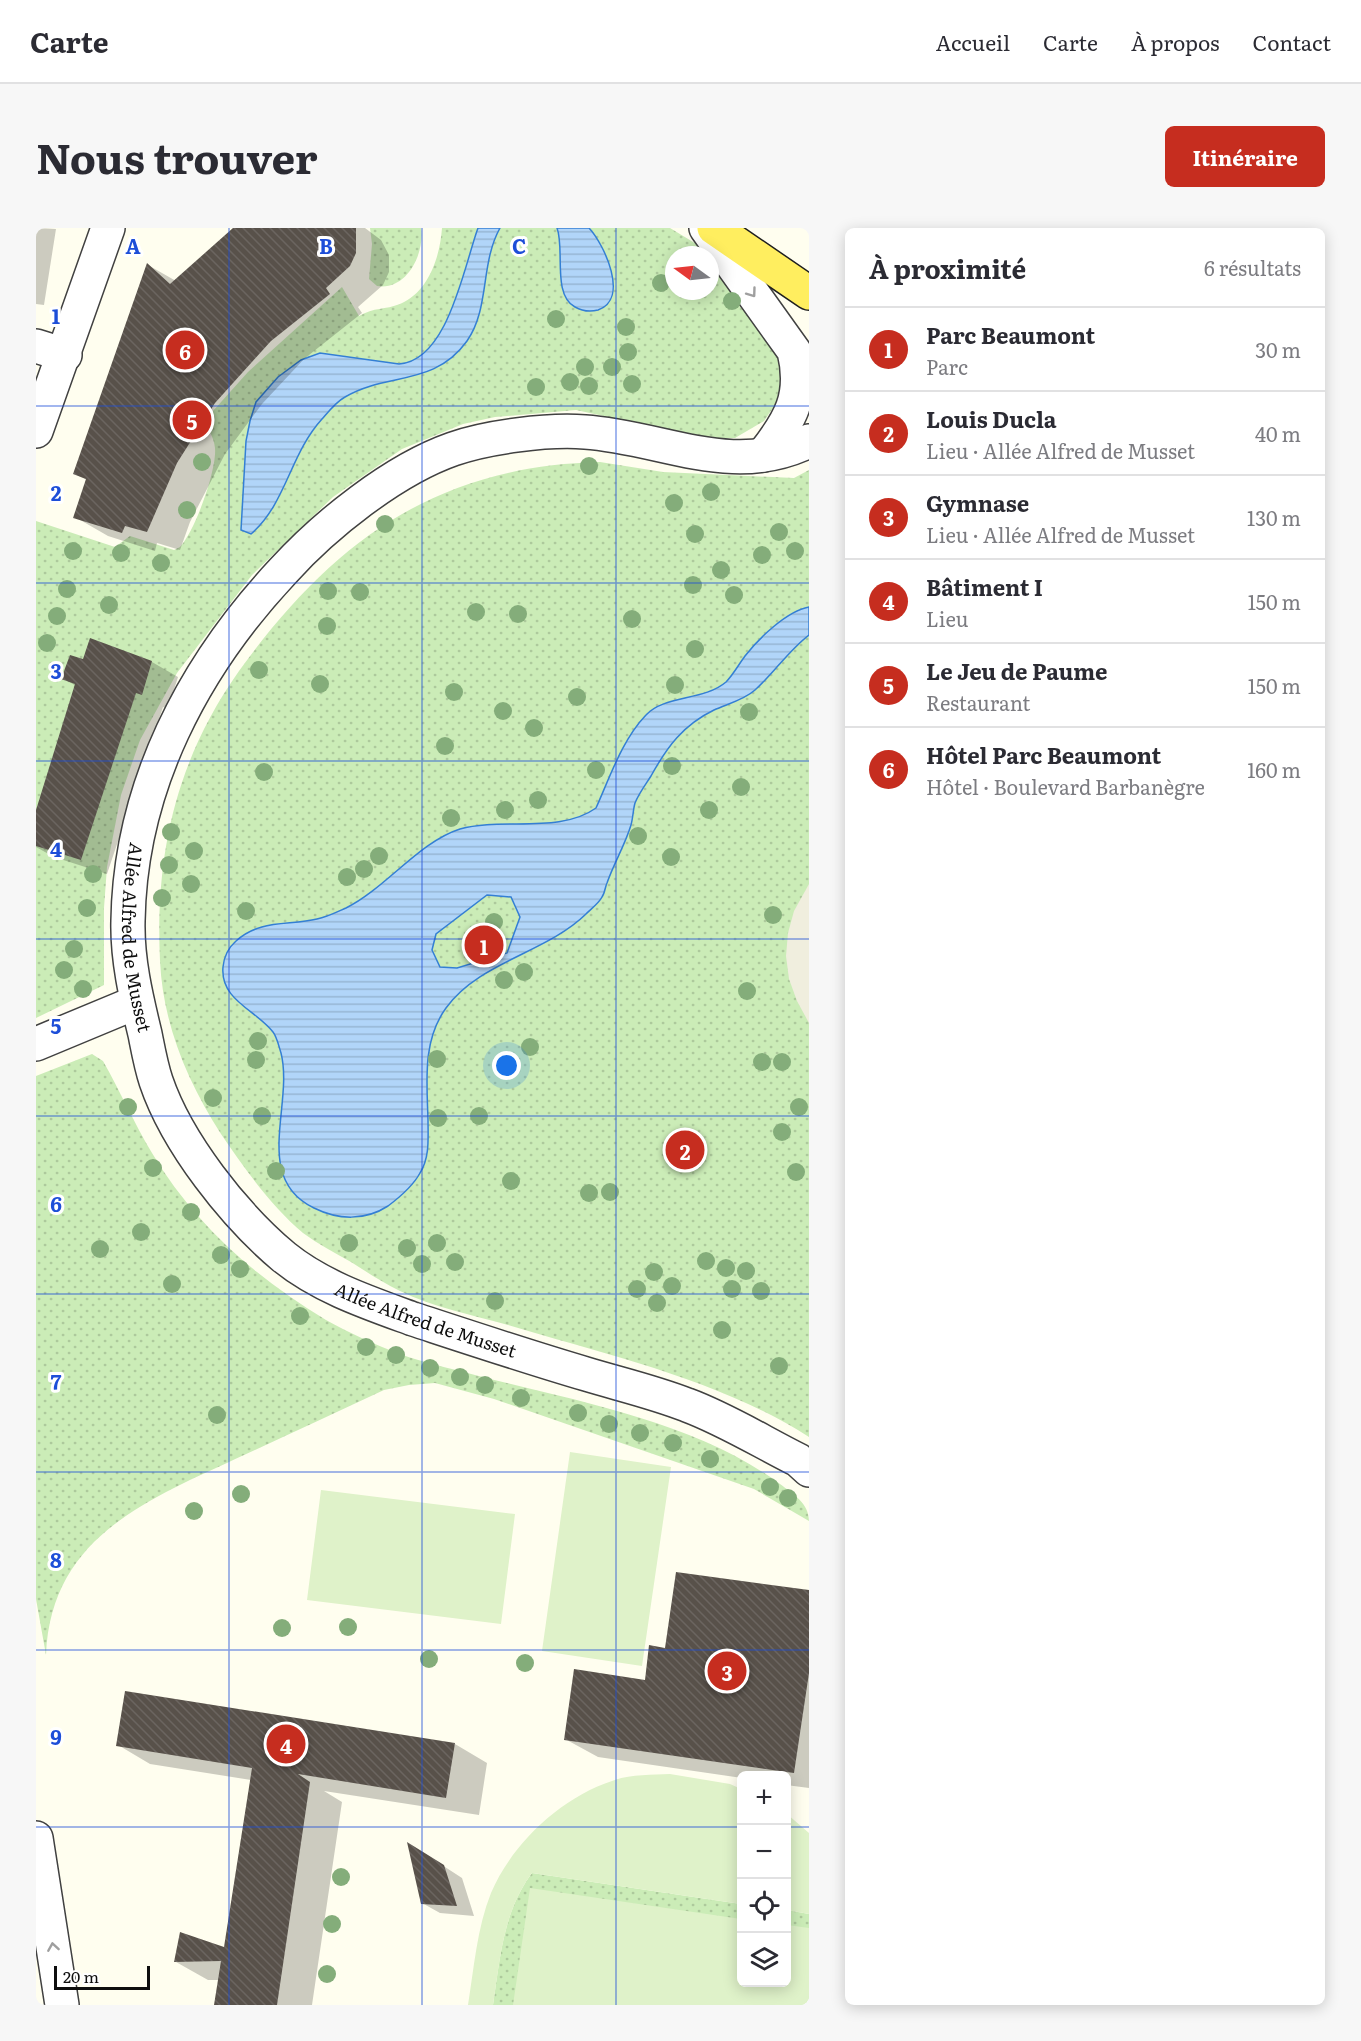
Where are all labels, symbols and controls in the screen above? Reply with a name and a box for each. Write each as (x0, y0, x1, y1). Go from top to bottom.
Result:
text: Carte (30, 20, 109, 62)
text: Accueil (936, 26, 1010, 57)
text: Carte (1043, 26, 1098, 57)
text: À propos (1131, 26, 1220, 57)
text: Contact (1253, 26, 1331, 57)
text: Nous trouver (36, 125, 318, 187)
button: Itinéraire (1165, 126, 1325, 187)
text: A (125, 230, 141, 260)
text: B (319, 230, 333, 260)
text: C (512, 230, 526, 260)
north arrow (665, 246, 719, 300)
text: À proximité (869, 248, 1026, 287)
text: 6 résultats (1204, 252, 1301, 282)
one-way arrow (745, 286, 756, 297)
text: 1 (52, 300, 60, 330)
text: Parc Beaumont (926, 318, 1095, 351)
pin: 6 (166, 328, 204, 372)
text: 1 (884, 334, 893, 364)
text: 30 m (1255, 334, 1301, 364)
text: Parc (926, 351, 968, 381)
pin: 5 (172, 398, 212, 442)
text: Louis Ducla (926, 402, 1057, 435)
text: 2 (883, 418, 894, 448)
text: 40 m (1255, 418, 1301, 448)
text: Lieu · Allée Alfred de Musset (926, 435, 1195, 465)
text: 2 (51, 477, 62, 507)
text: Gymnase (926, 486, 1029, 519)
text: 3 (883, 502, 894, 532)
text: 130 m (1247, 502, 1301, 532)
text: Lieu · Allée Alfred de Musset (926, 519, 1195, 549)
text: Bâtiment I (926, 570, 1043, 603)
text: 4 (882, 586, 895, 616)
text: 150 m (1248, 586, 1301, 616)
text: Lieu (926, 603, 968, 633)
text: Le Jeu de Paume (926, 654, 1108, 687)
text: 3 (50, 655, 62, 685)
text: 5 (883, 670, 894, 700)
text: 150 m (1248, 670, 1301, 700)
text: Restaurant (926, 687, 1030, 717)
text: Hôtel Parc Beaumont (926, 738, 1161, 771)
text: 6 (883, 754, 894, 784)
text: 160 m (1247, 754, 1301, 784)
text: Hôtel · Boulevard Barbanègre (926, 771, 1205, 801)
text: 4 (50, 833, 62, 863)
street label: Allée Alfred de Musset (116, 841, 159, 1035)
pin: 1 (464, 922, 504, 968)
text: 5 (51, 1010, 62, 1040)
your location (492, 1051, 521, 1080)
pin: 2 (666, 1128, 704, 1172)
text: 6 (50, 1188, 62, 1218)
street label: Allée Alfred de Musset (331, 1275, 521, 1364)
text: 7 (51, 1366, 62, 1396)
text: 8 (50, 1544, 62, 1574)
pin: 3 (708, 1648, 746, 1694)
text: 9 (50, 1721, 62, 1751)
pin: 4 (266, 1722, 306, 1766)
map controls (737, 1771, 791, 1987)
button: + (737, 1771, 791, 1825)
button: − (737, 1825, 791, 1879)
button: locate (737, 1879, 791, 1933)
button: layers (737, 1933, 791, 1987)
one-way arrow (47, 1943, 59, 1952)
scale bar (54, 1963, 150, 1990)
text: 20 m (63, 1964, 99, 1988)

